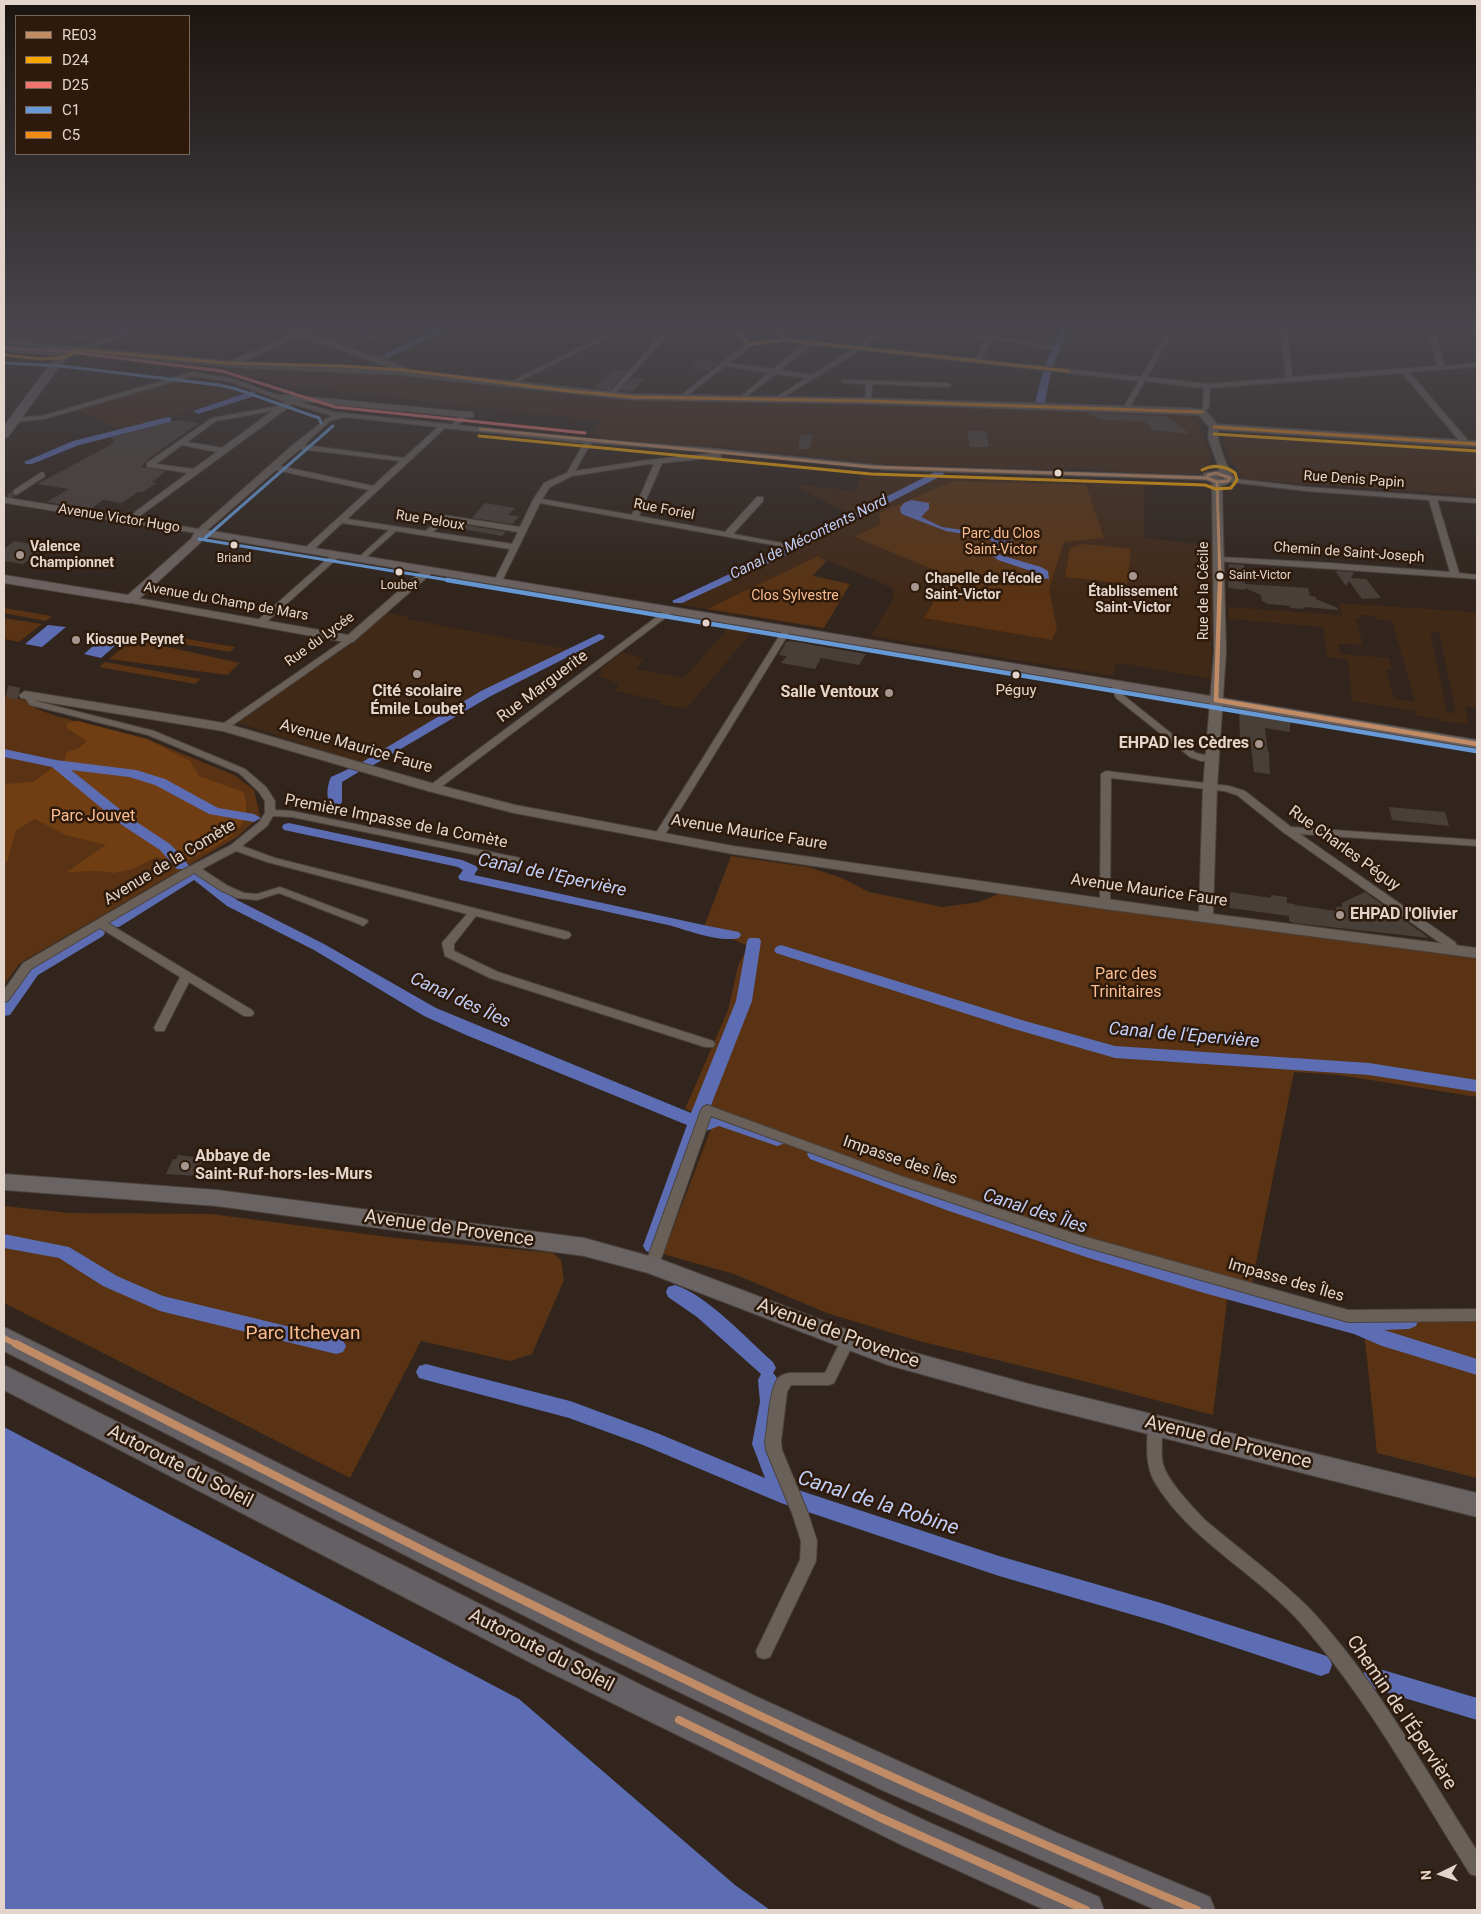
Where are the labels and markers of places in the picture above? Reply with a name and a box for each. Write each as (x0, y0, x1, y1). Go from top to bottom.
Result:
unlabelled marker (1053, 468, 1063, 478)
place label: Valence Championnet (30, 539, 114, 572)
marker: Briand (229, 540, 239, 550)
marker: Valence Championnet (14, 549, 26, 561)
place label: Briand (217, 552, 251, 566)
marker: Loubet (394, 567, 404, 577)
place label: Saint-Victor (1229, 569, 1291, 583)
marker: Établissement Saint-Victor (1127, 570, 1139, 582)
place label: Chapelle de l'école Saint-Victor (925, 571, 1042, 604)
marker: Saint-Victor (1215, 571, 1225, 581)
place label: Loubet (381, 579, 417, 593)
marker: Chapelle de l'école Saint-Victor (909, 581, 921, 593)
place label: Établissement Saint-Victor (1088, 584, 1178, 616)
unlabelled marker (701, 618, 711, 628)
place label: Kiosque Peynet (86, 632, 184, 648)
marker: Kiosque Peynet (70, 634, 82, 646)
marker: Cité scolaire Émile Loubet (411, 668, 423, 680)
marker: Péguy (1011, 670, 1021, 680)
place label: Cité scolaire Émile Loubet (370, 682, 464, 720)
place label: Péguy (995, 682, 1037, 700)
place label: Salle Ventoux (780, 683, 879, 703)
marker: Salle Ventoux (883, 687, 895, 699)
place label: EHPAD les Cèdres (1119, 734, 1249, 754)
marker: EHPAD les Cèdres (1253, 738, 1265, 750)
place label: EHPAD l'Olivier (1350, 905, 1458, 925)
marker: EHPAD l'Olivier (1334, 909, 1346, 921)
place label: Abbaye de Saint-Ruf-hors-les-Murs (195, 1147, 372, 1185)
marker: Abbaye de Saint-Ruf-hors-les-Murs (179, 1160, 191, 1172)

